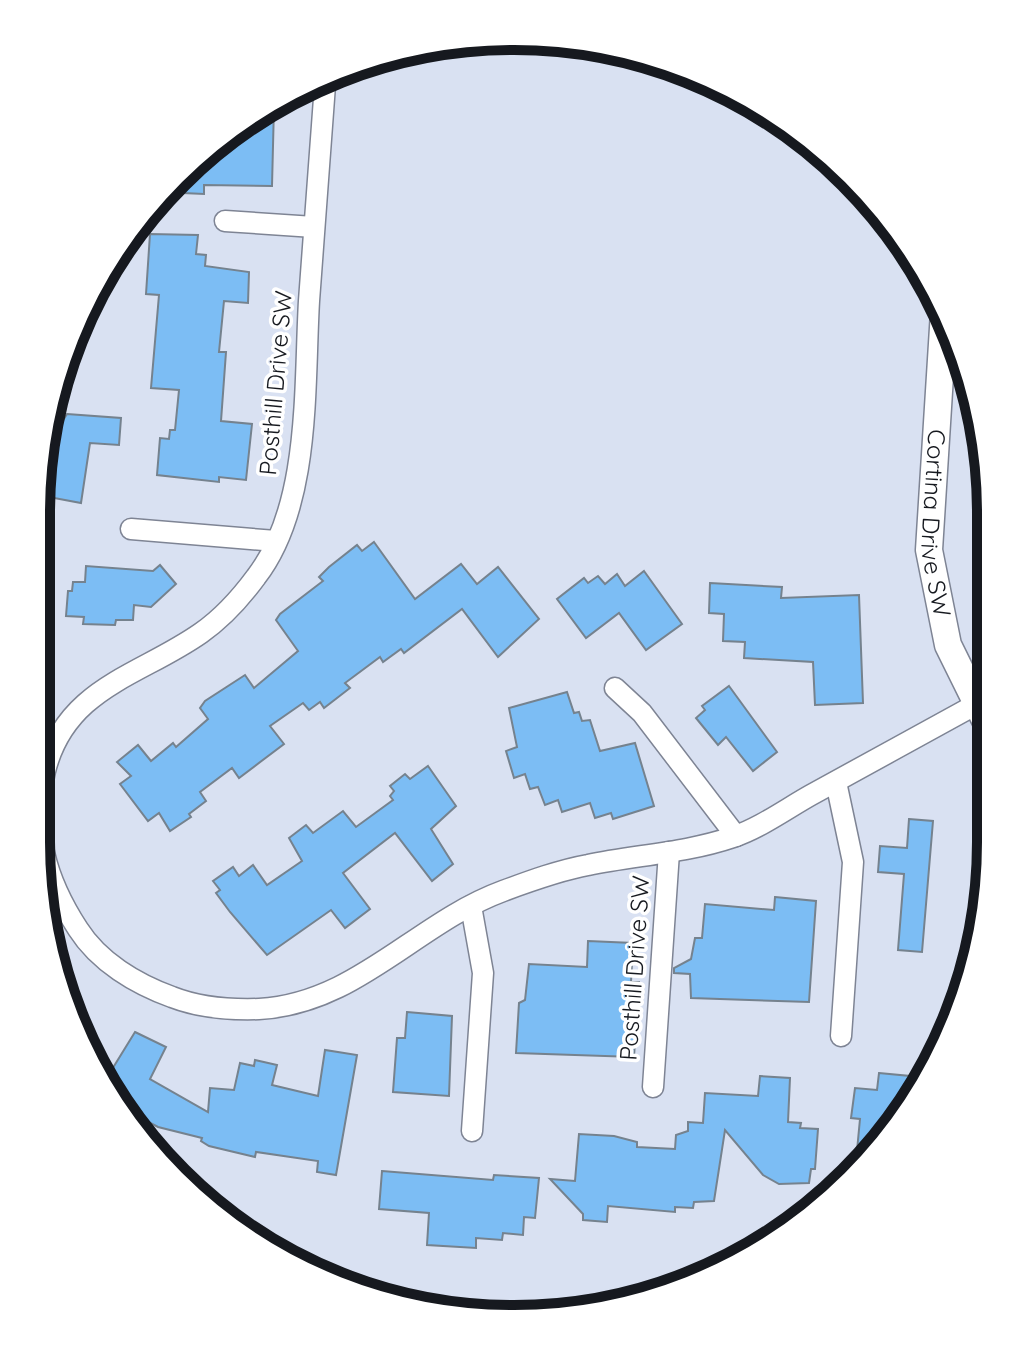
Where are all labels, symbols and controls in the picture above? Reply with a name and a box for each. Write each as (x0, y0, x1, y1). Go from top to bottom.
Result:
street label: Posthill Drive SW (252, 289, 298, 477)
street label: Cortina Drive SW (915, 429, 958, 619)
street label: Posthill Drive SW (613, 874, 655, 1061)

